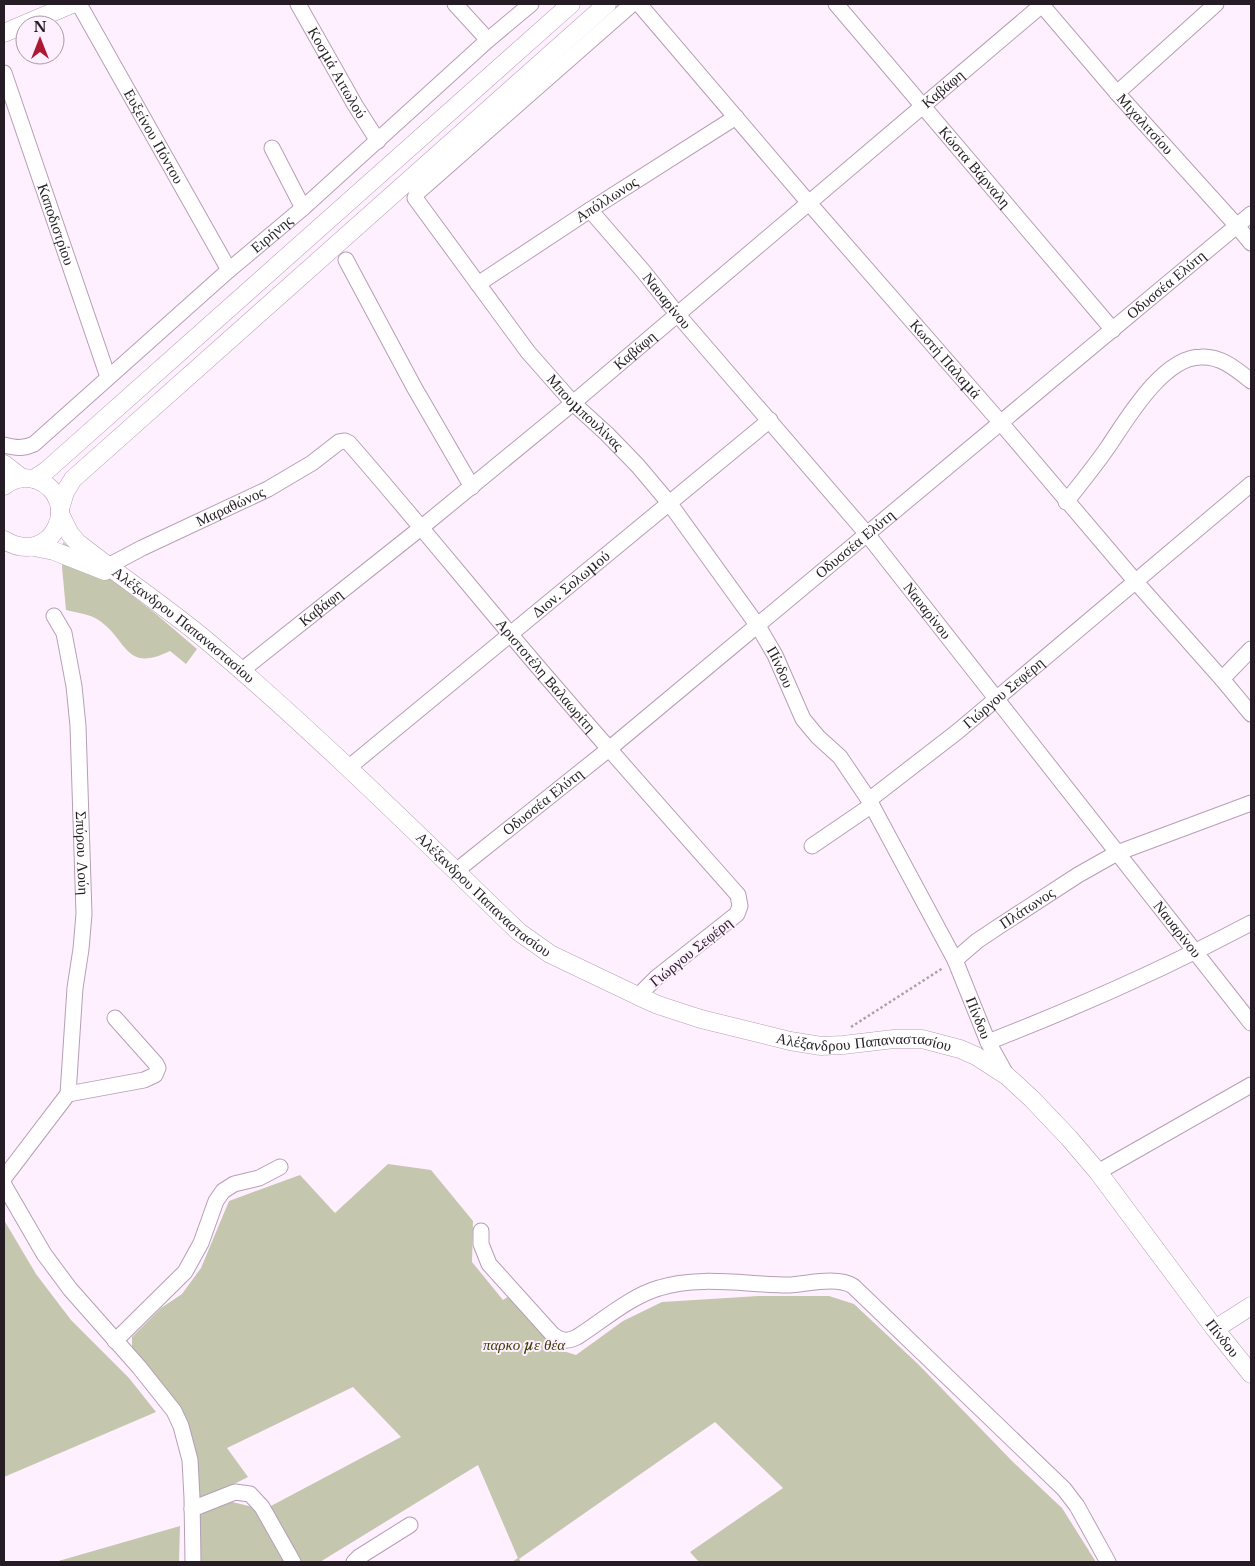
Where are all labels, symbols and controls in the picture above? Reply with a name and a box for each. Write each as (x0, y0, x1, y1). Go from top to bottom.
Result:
north arrow (15, 15, 65, 65)
text: N (33, 18, 47, 36)
street label: Κοσμά Αιτωλού (304, 23, 371, 122)
street label: Καβάφη (917, 65, 968, 112)
street label: Ευξείνου Πόντου (120, 85, 188, 187)
street label: Μιχαλιτσίου (1113, 89, 1178, 158)
street label: Κώστα Βάρναλη (935, 122, 1015, 212)
street label: Απόλλωνος (572, 172, 641, 226)
street label: Καποδιστρίου (34, 181, 79, 267)
street label: Ειρήνης (247, 211, 297, 257)
street label: Οδυσσέα Ελύτη (1122, 246, 1210, 323)
street label: Ναυαρίνου (639, 268, 696, 333)
street label: Κωστή Παλαμά (906, 315, 985, 402)
street label: Καβάφη (609, 326, 660, 373)
street label: Μπουμπουλίνας (543, 370, 628, 455)
street label: Μαραθώνος (193, 482, 268, 530)
street label: Οδυσσέα Ελύτη (811, 505, 898, 582)
street label: Διον. Σολωμού (528, 546, 614, 621)
street label: Αλέξανδρου Παπαναστασίου (109, 562, 259, 687)
street label: Ναυαρίνου (899, 578, 956, 643)
street label: Καβάφη (295, 584, 346, 630)
street label: Αριστοτέλη Βαλαωρίτη (492, 614, 600, 736)
street label: Πίνδου (763, 642, 798, 691)
street label: Γιώργου Σεφέρη (958, 653, 1048, 732)
street label: Οδυσσέα Ελύτη (498, 763, 587, 839)
street label: Σπύρου Λούη (72, 811, 93, 896)
street label: Αλέξανδρου Παπαναστασίου (412, 828, 555, 961)
street label: Πλάτωνος (996, 883, 1058, 933)
street label: Ναυαρίνου (1150, 897, 1206, 961)
street label: Γιώργου Σεφέρη (646, 912, 736, 991)
street label: Πίνδου (962, 994, 996, 1042)
street label: Αλέξανδρου Παπαναστασίου (774, 1028, 954, 1055)
street label: Πίνδου (1202, 1315, 1244, 1361)
park label: παρκο με θέα (483, 1335, 566, 1354)

